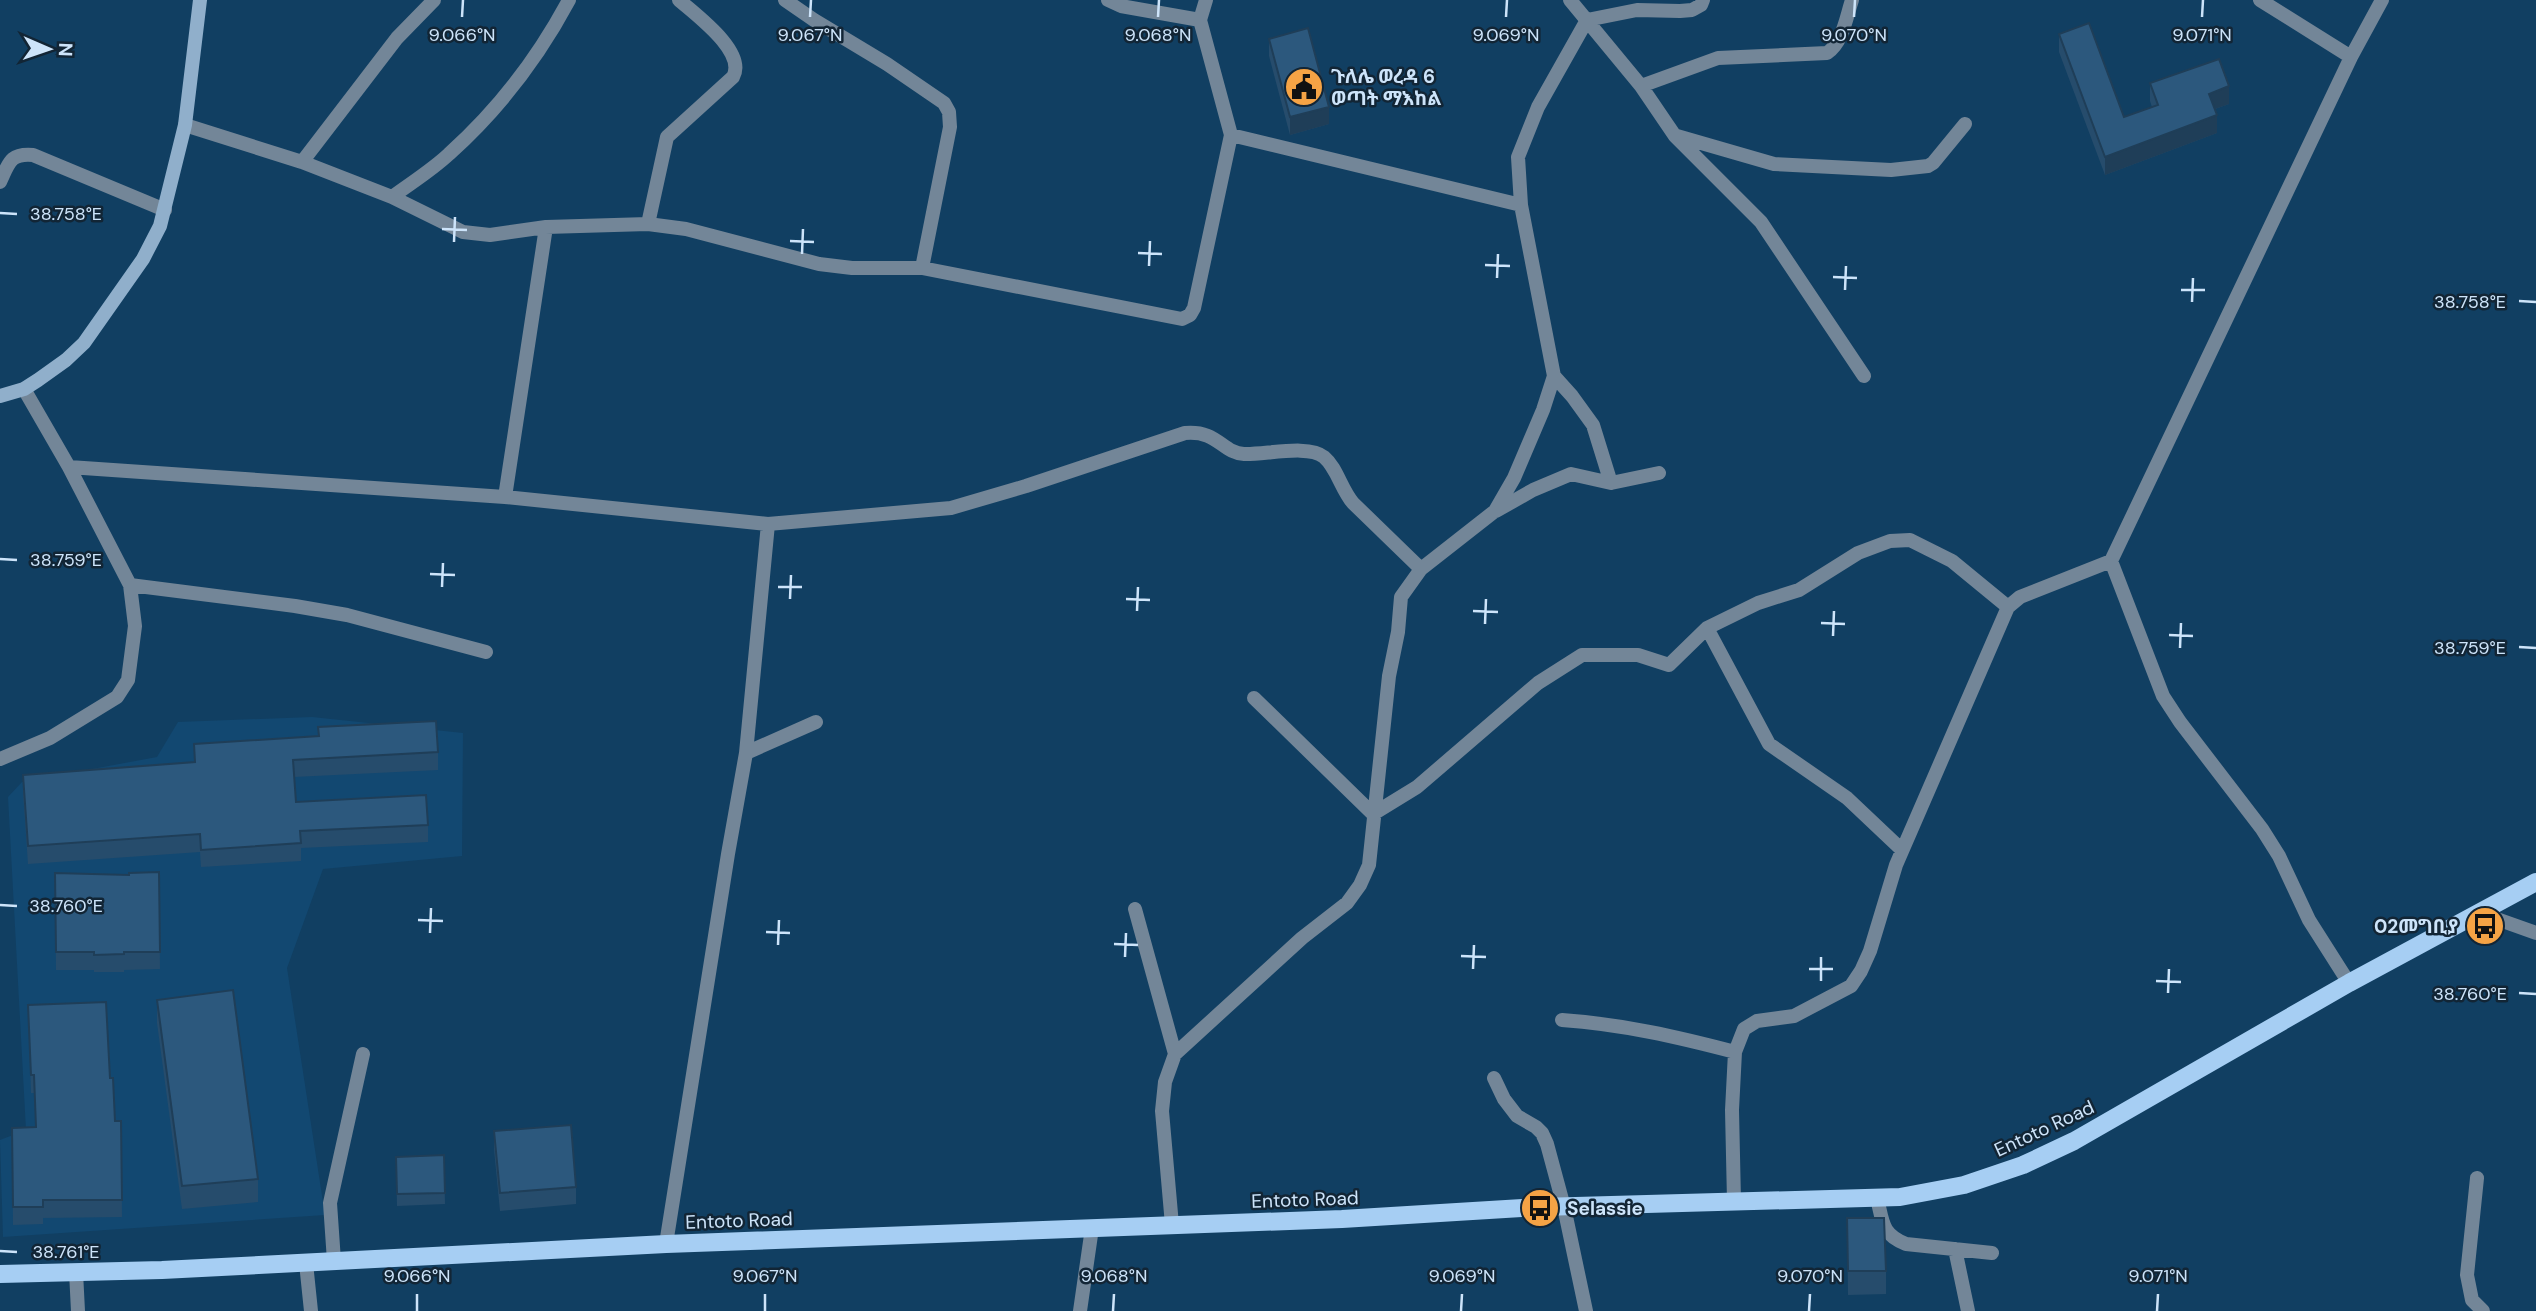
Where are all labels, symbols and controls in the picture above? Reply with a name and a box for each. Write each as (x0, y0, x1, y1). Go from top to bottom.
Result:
north arrow (14, 14, 84, 84)
text: 9.066°N (428, 23, 496, 47)
text: 9.067°N (778, 23, 842, 47)
text: 9.068°N (1125, 23, 1191, 47)
text: 9.069°N (1473, 23, 1539, 47)
text: 9.070°N (1821, 23, 1887, 47)
text: 9.071°N (2172, 23, 2232, 47)
text: N (53, 42, 78, 57)
place label: ጉለሌ ወረዳ 6 ወጣት ማእከል (1331, 64, 1441, 111)
public building icon: ጉለሌ ወረዳ 6 ወጣት ማእከል (1283, 66, 1325, 108)
text: 38.758°E (30, 202, 102, 226)
text: 38.758°E (2434, 290, 2506, 314)
text: 38.759°E (30, 548, 102, 572)
text: 38.759°E (2434, 636, 2506, 660)
text: 38.760°E (29, 894, 103, 918)
bus stop icon: 02መግቢያ (2464, 905, 2506, 947)
place label: 02መግቢያ (2374, 914, 2458, 939)
text: 38.760°E (2433, 982, 2507, 1006)
street label: Entoto Road (1990, 1094, 2098, 1162)
street label: Entoto Road (1251, 1185, 1359, 1214)
bus stop icon: Selassie (1519, 1187, 1561, 1229)
place label: Selassie (1567, 1196, 1643, 1221)
street label: Entoto Road (685, 1206, 793, 1235)
text: 38.761°E (32, 1240, 100, 1264)
text: 9.066°N (383, 1264, 451, 1288)
text: 9.067°N (733, 1264, 797, 1288)
text: 9.068°N (1081, 1264, 1147, 1288)
text: 9.069°N (1429, 1264, 1495, 1288)
text: 9.070°N (1777, 1264, 1843, 1288)
text: 9.071°N (2128, 1264, 2188, 1288)

